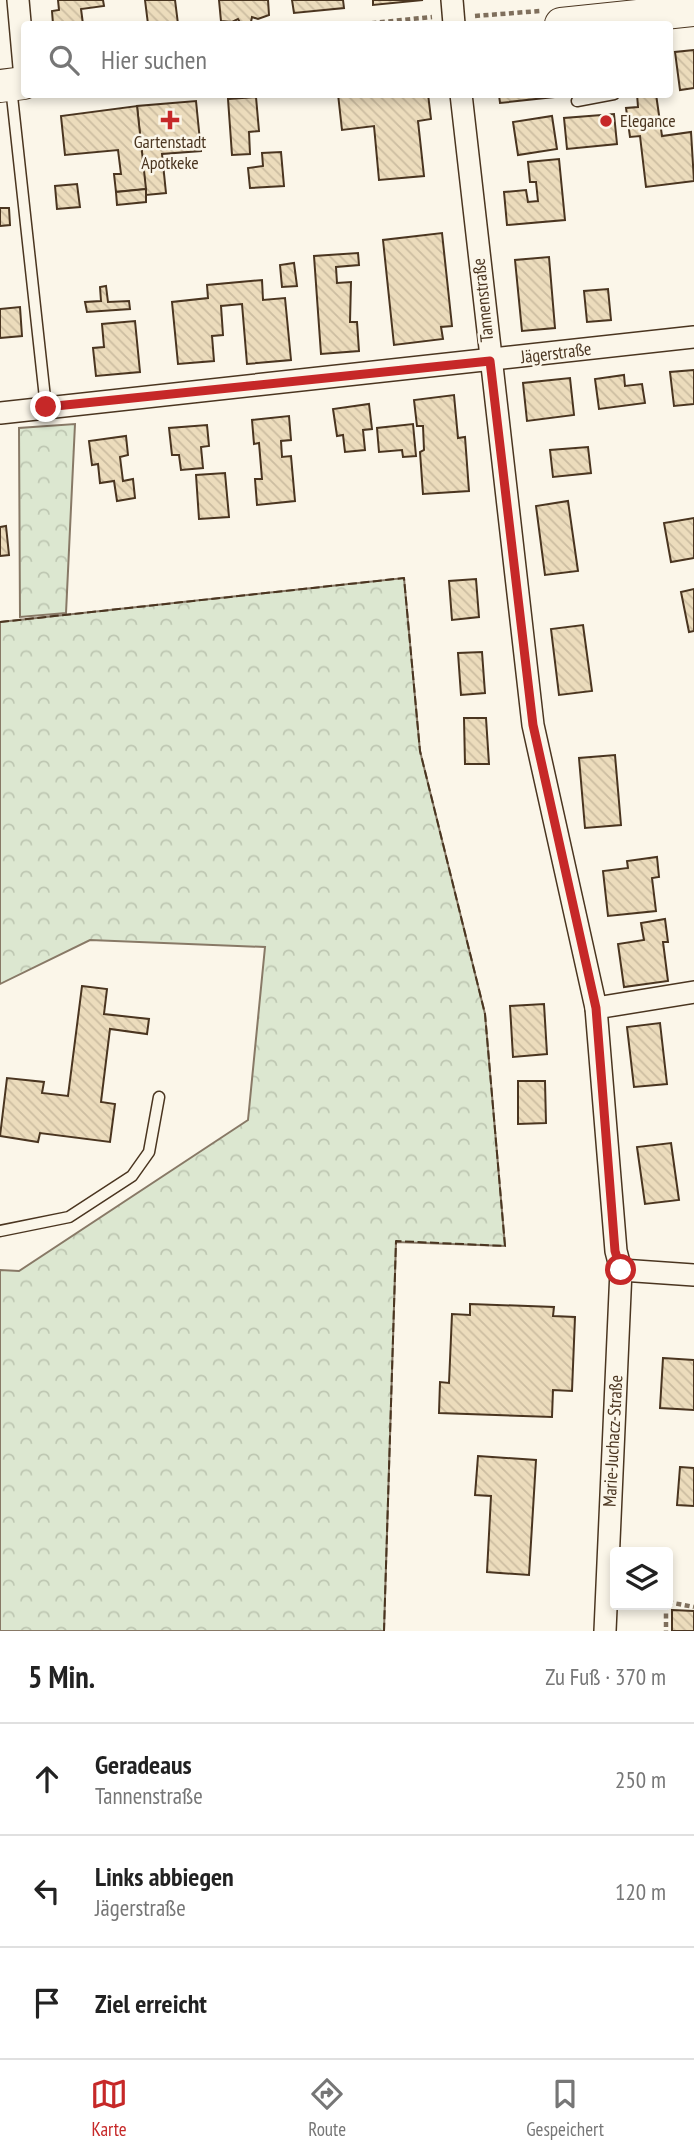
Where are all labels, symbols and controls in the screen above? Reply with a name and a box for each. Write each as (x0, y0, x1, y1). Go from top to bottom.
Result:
search box (21, 21, 673, 98)
icon: search (45, 41, 83, 79)
text: Hier suchen (101, 43, 207, 76)
place label: Elegance (620, 109, 676, 132)
marker: Gartenstadt Apotkeke (162, 112, 178, 128)
marker: Elegance (598, 113, 614, 129)
place label: Gartenstadt Apotkeke (134, 130, 206, 174)
street label: Tannenstraße (467, 257, 498, 343)
street label: Jägerstraße (518, 337, 593, 368)
route end (30, 391, 61, 422)
route start (605, 1254, 636, 1285)
street label: Marie-Juchacz-Straße (598, 1374, 627, 1508)
map controls (610, 1547, 673, 1610)
button: layers (610, 1547, 673, 1610)
text: 5 Min. (28, 1657, 95, 1696)
text: Zu Fuß · 370 m (545, 1662, 666, 1691)
text: Geradeaus (95, 1748, 192, 1781)
icon: ahead (28, 1760, 66, 1798)
text: 250 m (615, 1765, 666, 1794)
text: Tannenstraße (95, 1781, 203, 1810)
text: Links abbiegen (95, 1860, 234, 1893)
icon: left (28, 1872, 66, 1910)
text: 120 m (615, 1877, 666, 1906)
text: Jägerstraße (95, 1893, 186, 1922)
icon: arrive (28, 1984, 66, 2022)
text: Ziel erreicht (95, 1987, 207, 2020)
tab: Karte (90, 2075, 128, 2141)
tab: Route (308, 2075, 346, 2141)
tab: Gespeichert (526, 2075, 604, 2141)

